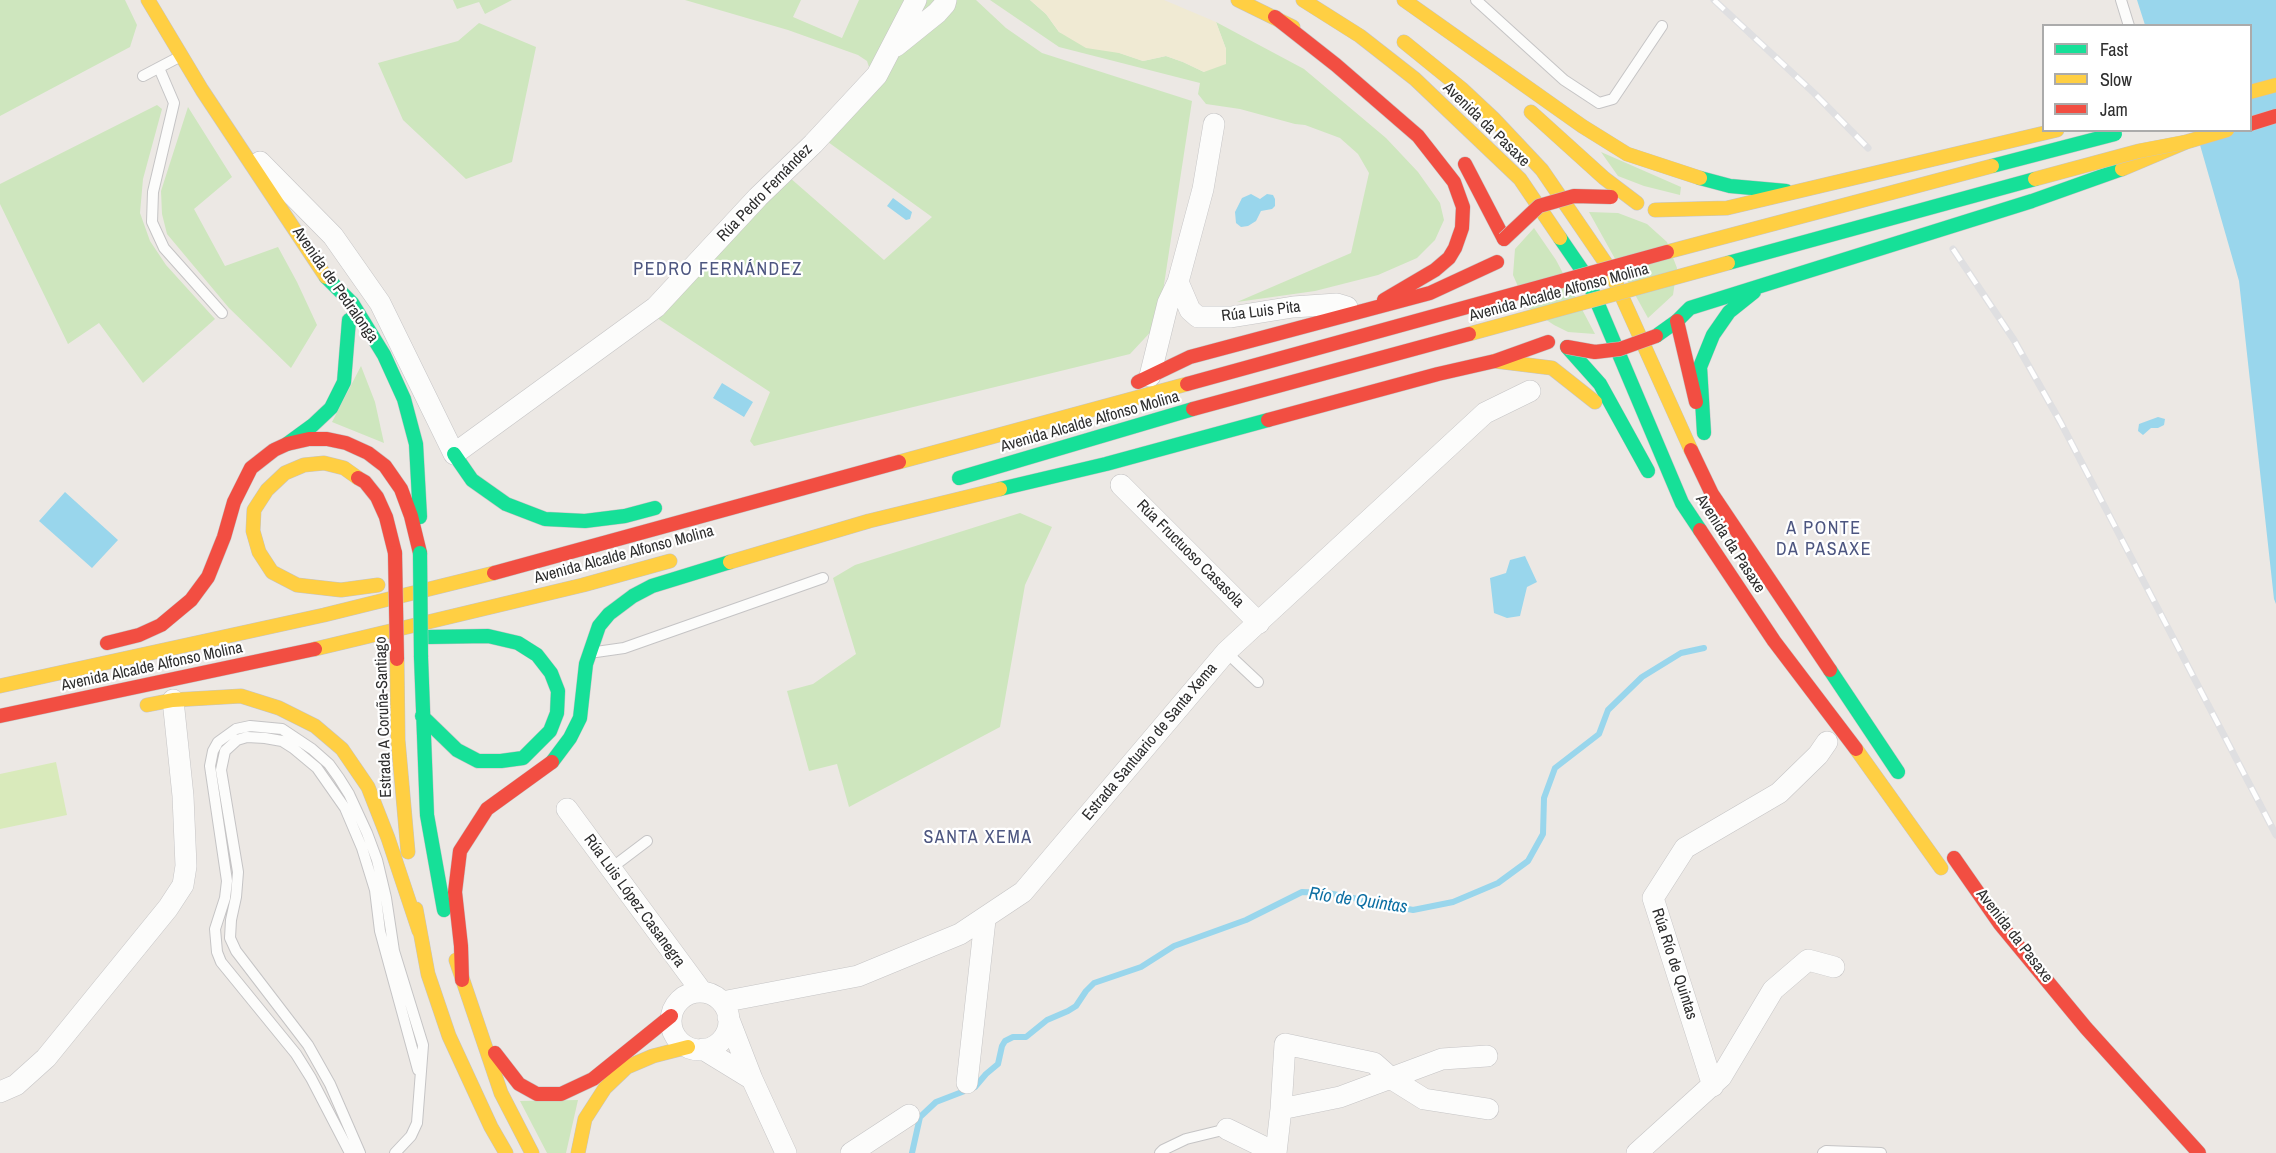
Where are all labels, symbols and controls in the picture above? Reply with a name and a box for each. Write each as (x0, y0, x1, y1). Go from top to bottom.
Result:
legend (2042, 24, 2252, 132)
text: Fast (2100, 37, 2128, 62)
text: Slow (2100, 67, 2132, 92)
street label: Avenida da Pasaxe (1438, 79, 1534, 171)
text: Jam (2100, 97, 2128, 122)
street label: Rúa Pedro Fernández (713, 140, 817, 246)
street label: Avenida de Pedralonga (288, 223, 382, 347)
district label: PEDRO FERNÁNDEZ (633, 259, 803, 281)
street label: Avenida Alcalde Alfonso Molina (1467, 260, 1651, 326)
street label: Rúa Luis Pita (1220, 298, 1302, 326)
street label: Avenida Alcalde Alfonso Molina (998, 387, 1182, 457)
street label: Avenida da Pasaxe (1691, 491, 1769, 597)
street label: Rúa Fructuoso Casasola (1132, 496, 1248, 612)
district label: A PONTE DA PASAXE (1776, 518, 1872, 560)
street label: Avenida Alcalde Alfonso Molina (532, 522, 716, 588)
street label: Estrada A Coruña-Santiago (372, 636, 396, 798)
street label: Avenida Alcalde Alfonso Molina (60, 638, 244, 696)
street label: Estrada Santuario de Santa Xema (1079, 659, 1221, 825)
district label: SANTA XEMA (923, 827, 1033, 849)
street label: Rúa Luis López Casanegra (579, 831, 689, 971)
water label: Río de Quintas (1307, 883, 1409, 919)
street label: Avenida da Pasaxe (1971, 885, 2057, 987)
street label: Rúa Río de Quintas (1647, 906, 1701, 1022)

